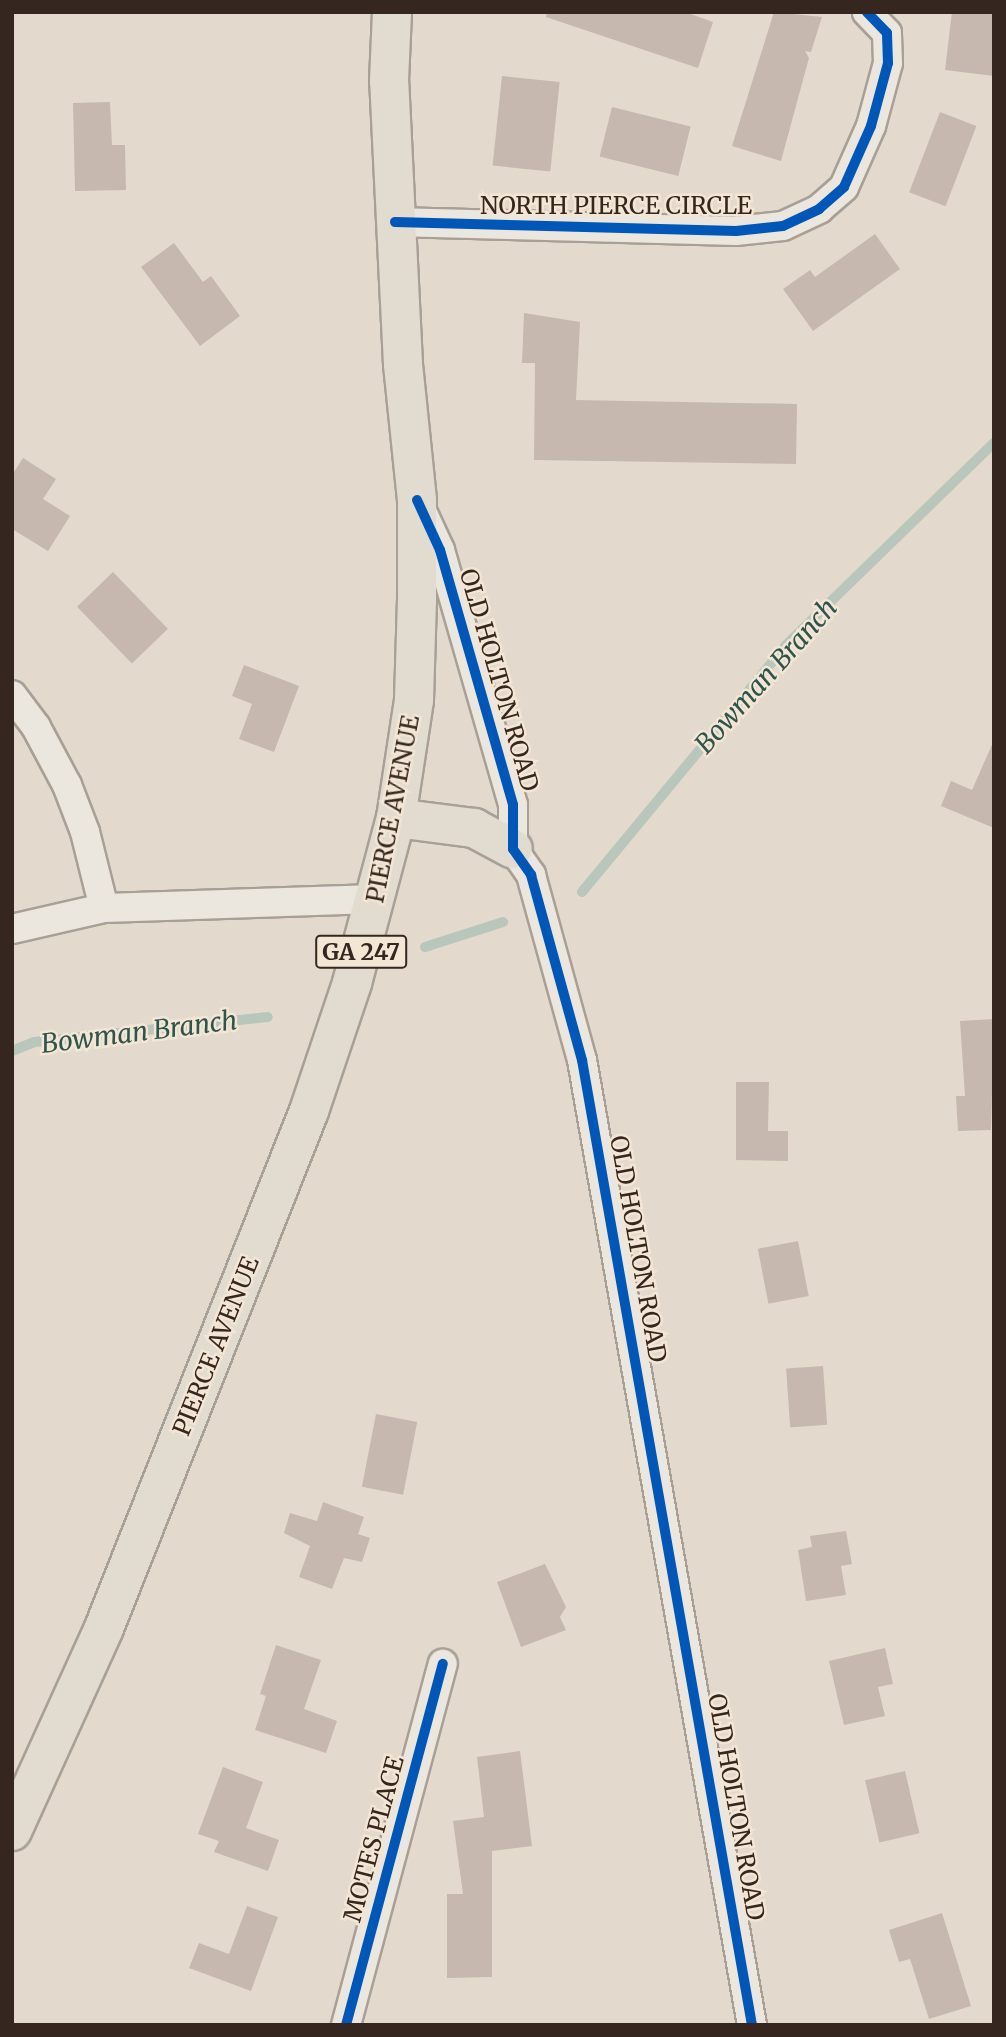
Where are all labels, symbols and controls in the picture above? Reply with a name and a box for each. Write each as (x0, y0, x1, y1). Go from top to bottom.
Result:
street label: NORTH PIERCE CIRCLE (480, 192, 752, 220)
street label: OLD HOLTON ROAD (453, 566, 545, 794)
water label: Bowman Branch (688, 592, 844, 760)
street label: PIERCE AVENUE (361, 713, 425, 905)
road number: GA 247 (314, 932, 408, 972)
water label: Bowman Branch (39, 1005, 239, 1059)
street label: OLD HOLTON ROAD (604, 1133, 672, 1365)
street label: PIERCE AVENUE (167, 1252, 265, 1440)
street label: OLD HOLTON ROAD (702, 1691, 770, 1923)
street label: MOTES PLACE (338, 1753, 410, 1925)

